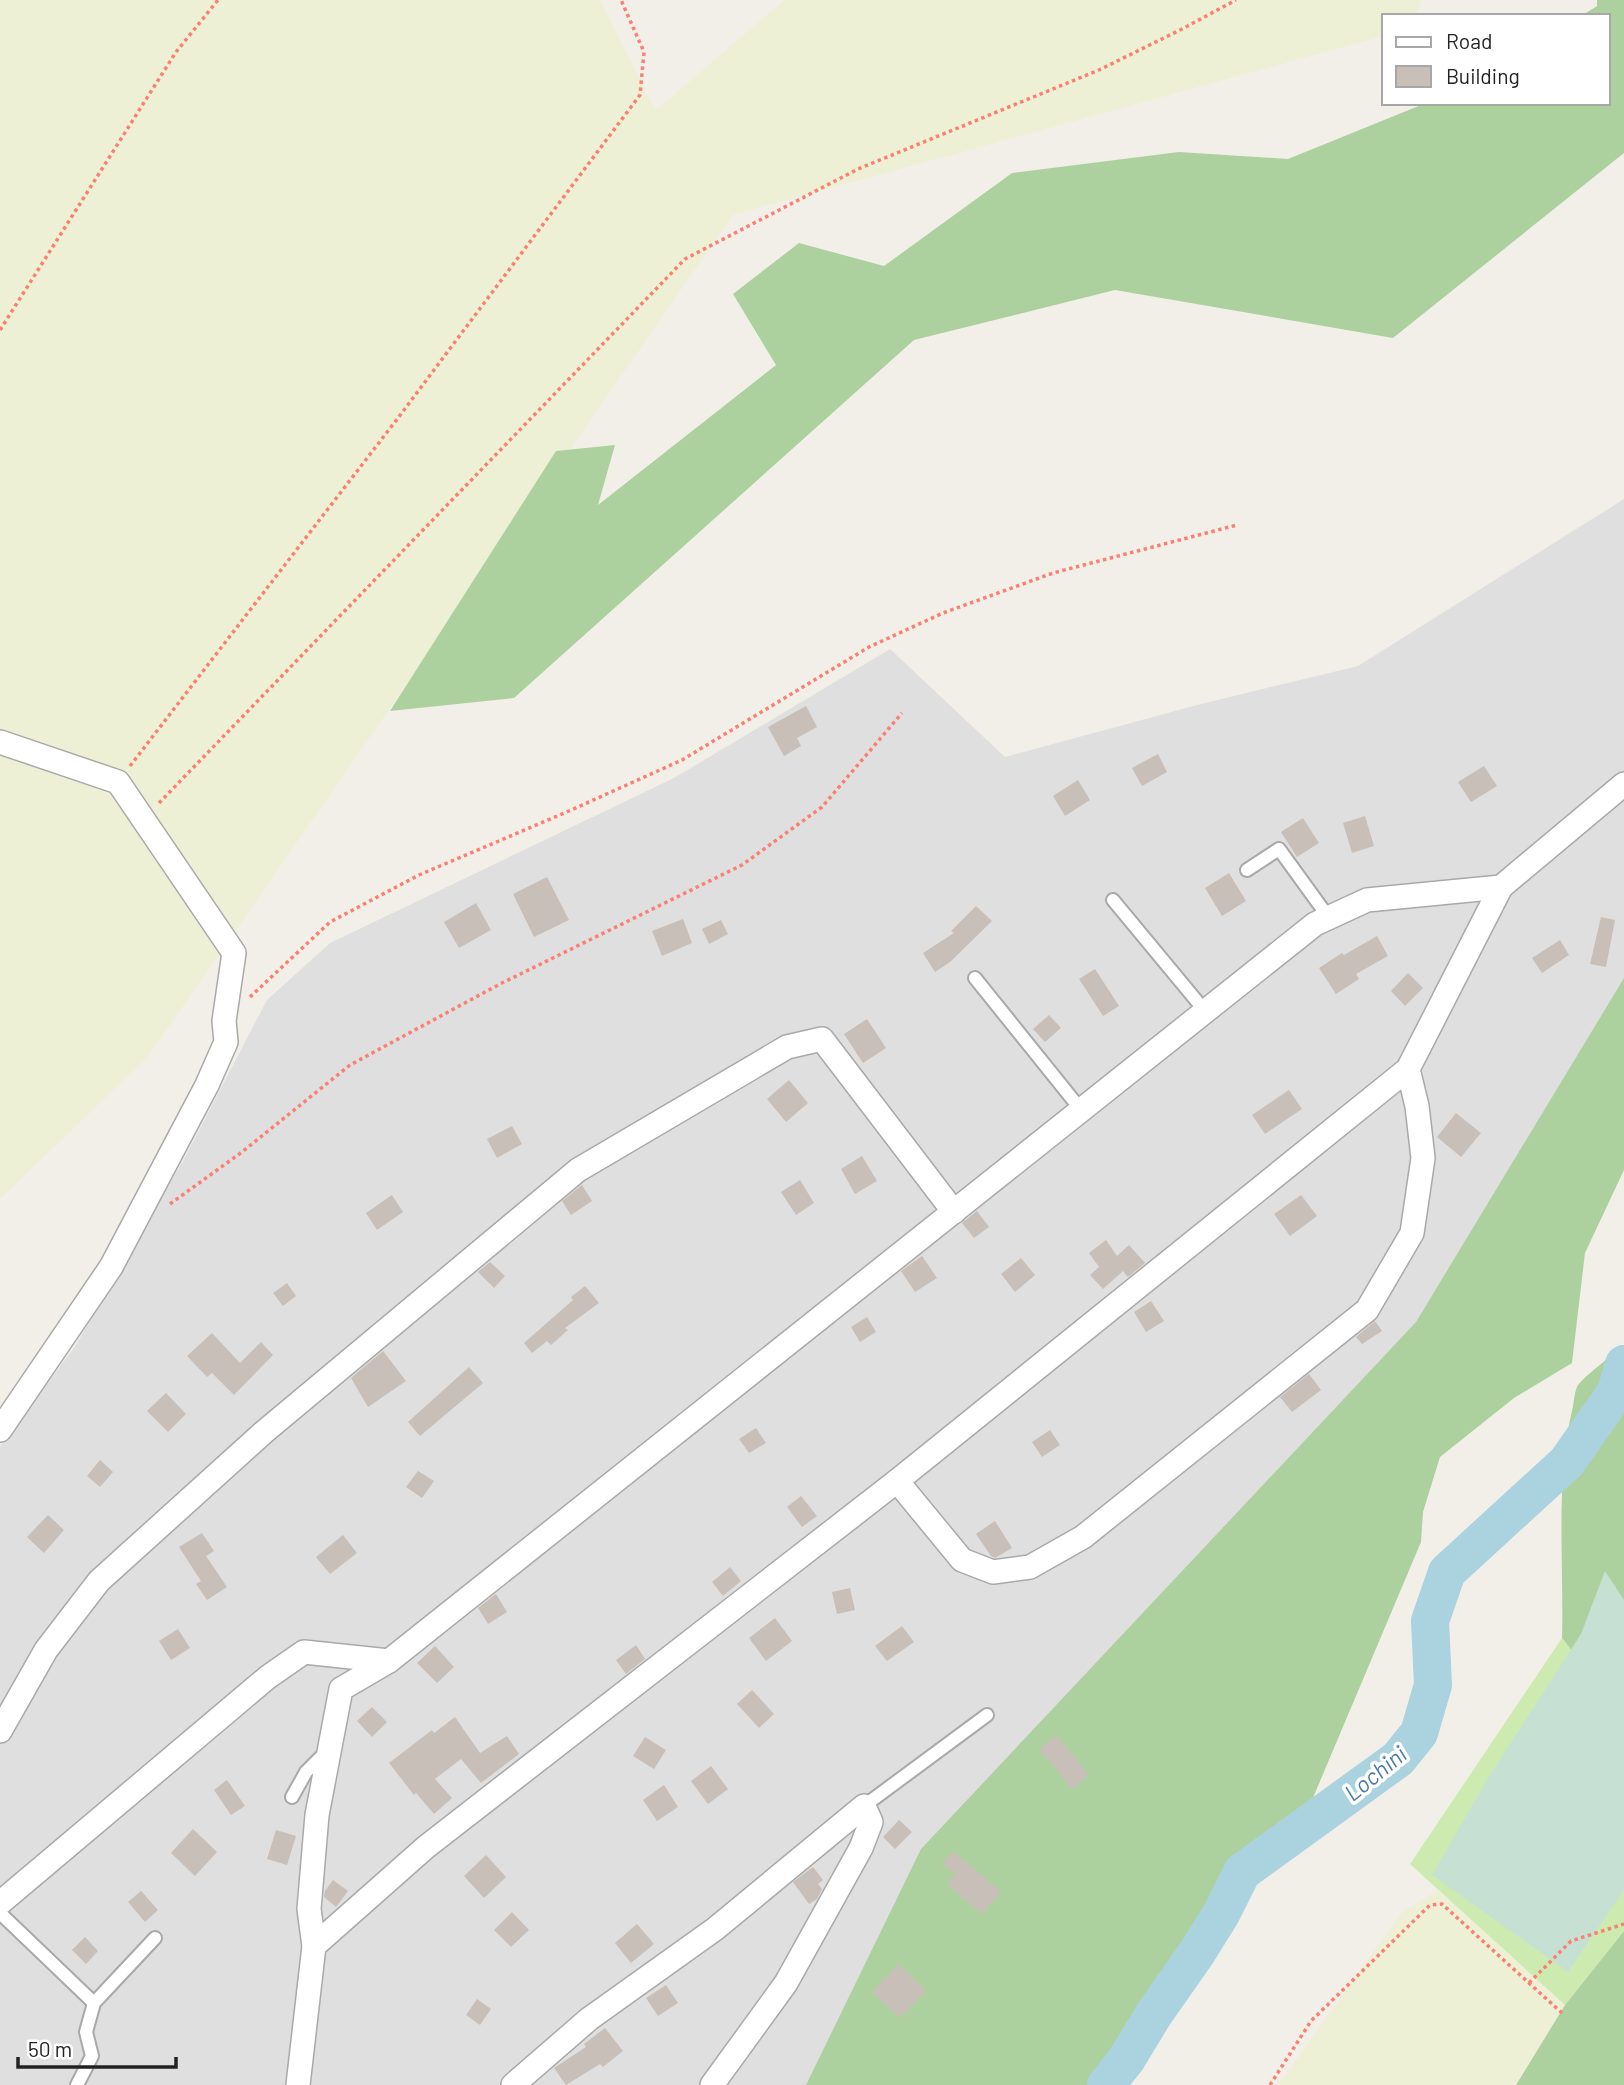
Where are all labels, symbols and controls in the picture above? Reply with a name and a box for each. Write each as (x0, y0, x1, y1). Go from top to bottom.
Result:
legend (1382, 14, 1610, 105)
text: Road (1446, 28, 1492, 53)
text: Building (1446, 63, 1520, 88)
water label: Lochini (1338, 1739, 1412, 1807)
scale bar (18, 2025, 175, 2070)
text: 50 m (28, 2036, 72, 2061)

